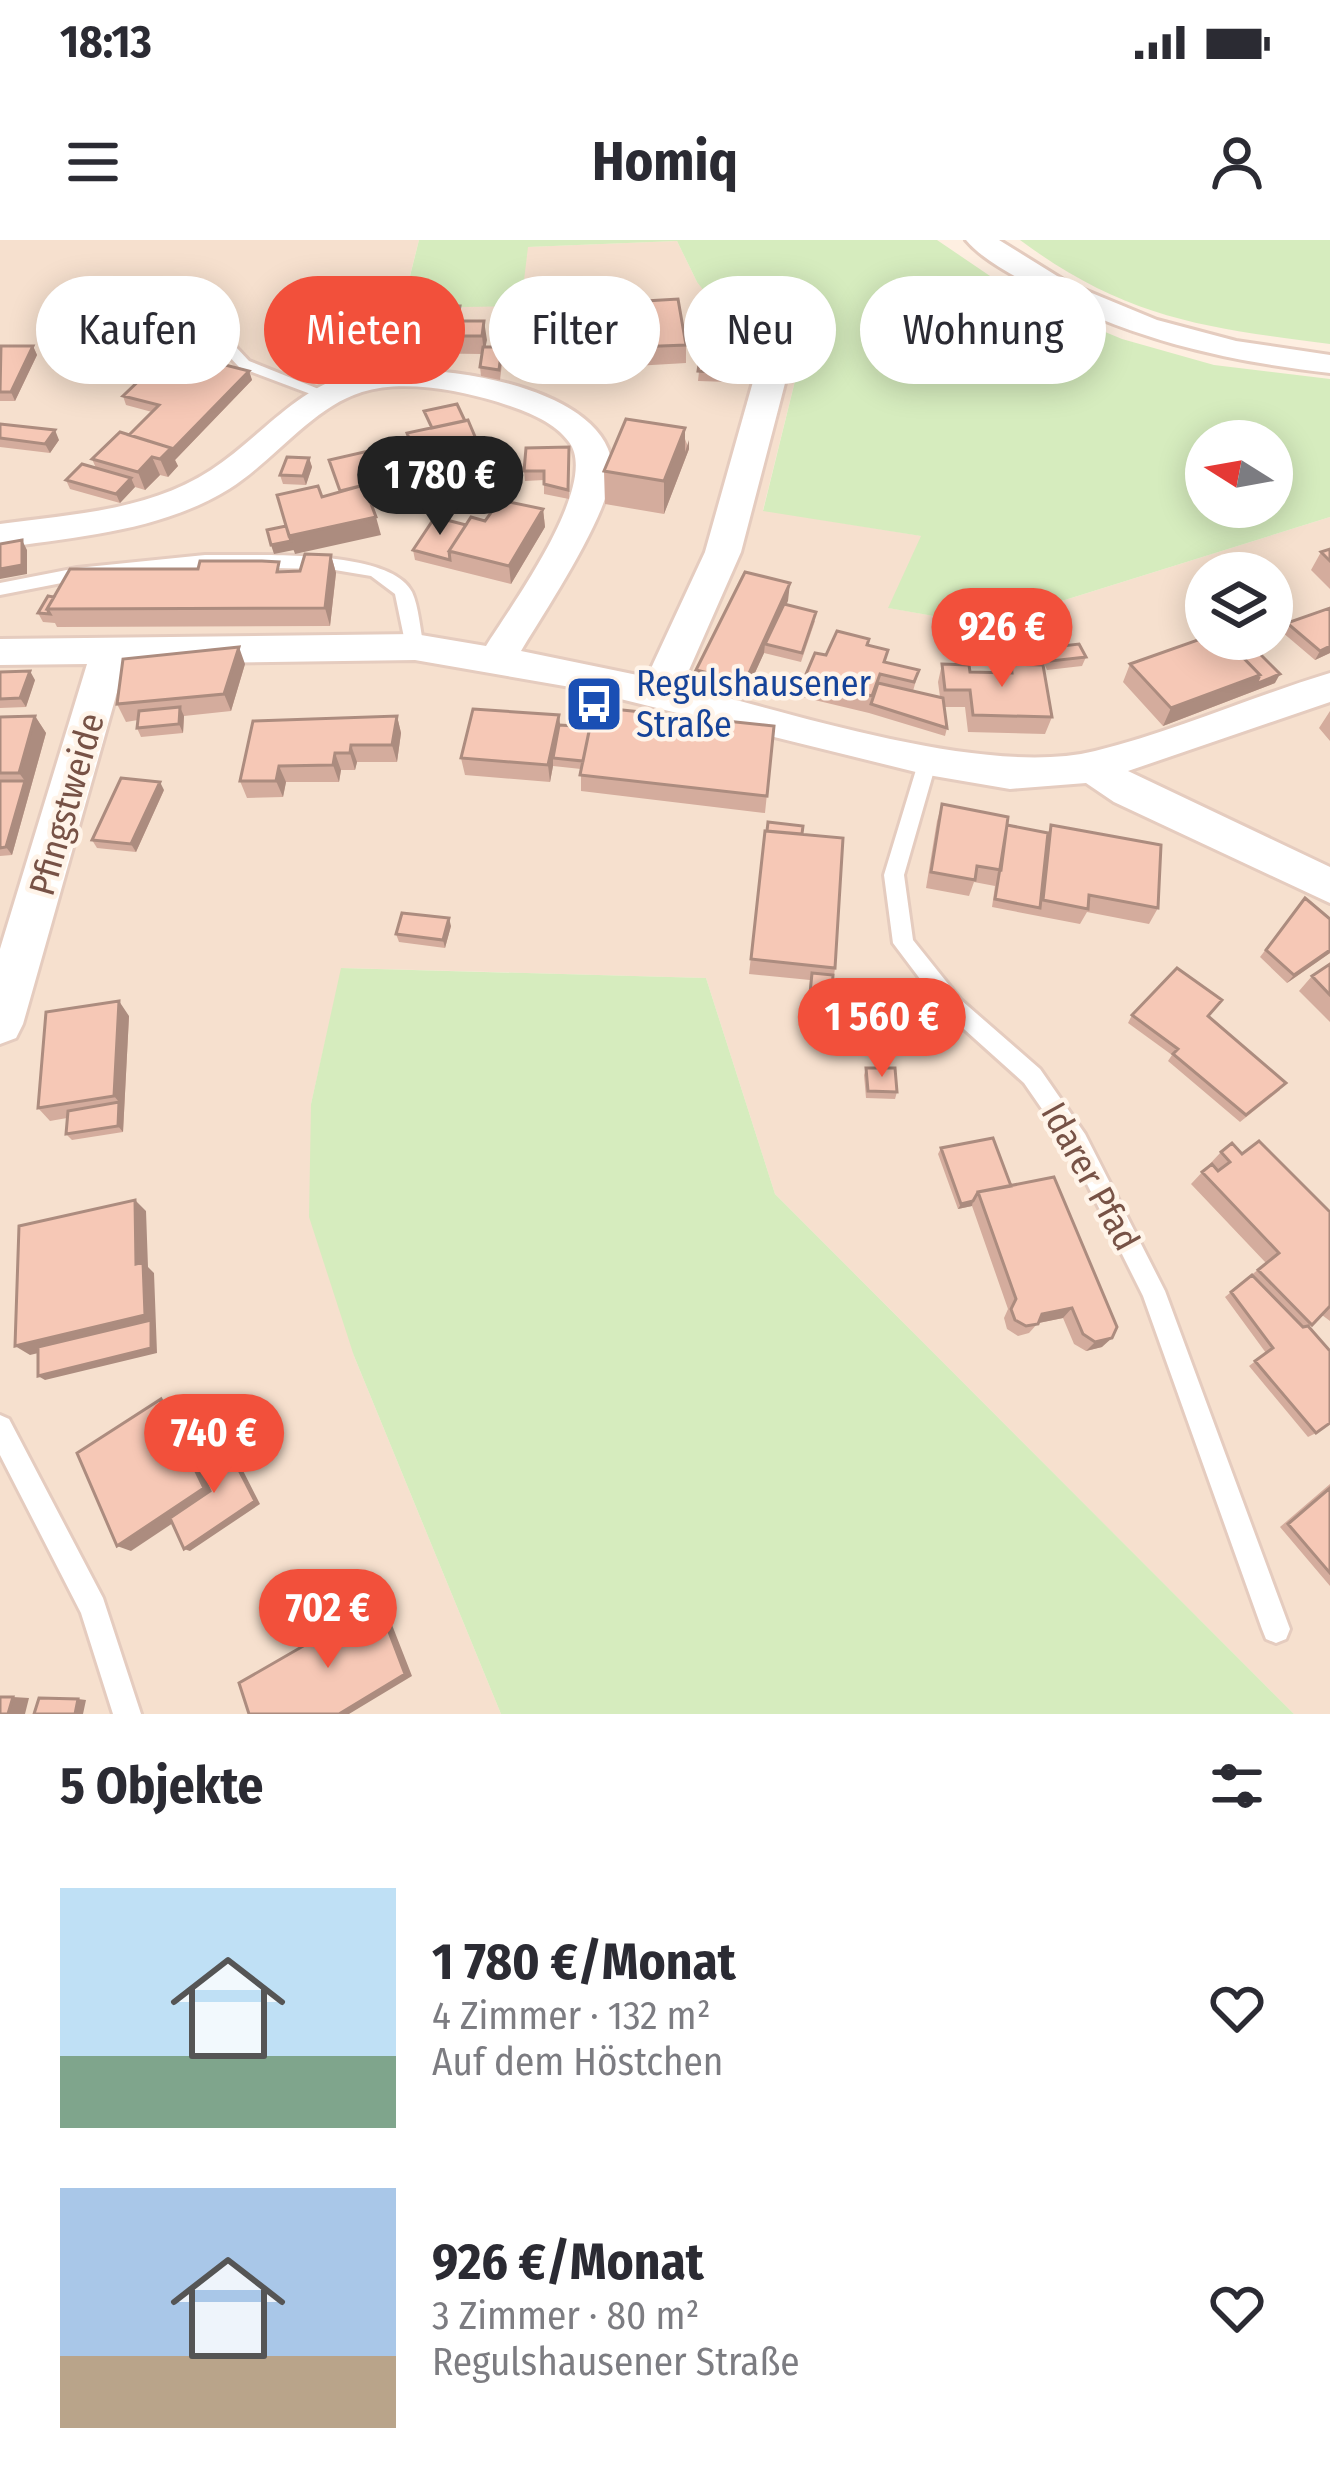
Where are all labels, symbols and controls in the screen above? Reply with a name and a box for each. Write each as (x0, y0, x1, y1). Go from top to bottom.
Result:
text: 18:13 (60, 15, 152, 69)
icon: menu (60, 129, 126, 195)
icon: person (1204, 129, 1270, 195)
text: Homiq (592, 130, 738, 194)
chip: Kaufen (36, 276, 240, 384)
chip: Mieten (264, 276, 465, 384)
chip: Filter (489, 276, 660, 384)
chip: Neu (684, 276, 836, 384)
chip: Wohnung (860, 276, 1106, 384)
north arrow (1185, 420, 1293, 528)
map controls (1185, 420, 1293, 660)
pin: 1 780 € (329, 436, 551, 538)
text: 1 780 € (384, 452, 496, 498)
button: layers (1185, 552, 1293, 660)
pin: 926 € (918, 588, 1086, 690)
text: 926 € (958, 604, 1046, 650)
place label: Regulshausener Straße (636, 662, 871, 747)
bus stop icon: Regulshausener Straße (563, 673, 625, 735)
street label: Pfingstweide (20, 708, 114, 901)
pin: 1 560 € (771, 978, 993, 1080)
text: 1 560 € (825, 994, 939, 1040)
street label: Idarer Pfad (1031, 1095, 1149, 1258)
pin: 740 € (130, 1394, 298, 1496)
text: 740 € (171, 1410, 257, 1456)
pin: 702 € (244, 1569, 412, 1671)
text: 702 € (286, 1585, 370, 1631)
icon: filters (1204, 1753, 1270, 1819)
text: 5 Objekte (60, 1755, 263, 1817)
text: 1 780 €/Monat (432, 1931, 736, 1993)
icon: home (156, 1936, 300, 2080)
icon: heart (1204, 1975, 1270, 2041)
text: 4 Zimmer · 132 m² (432, 1993, 711, 2039)
text: Auf dem Höstchen (432, 2039, 723, 2085)
text: 926 €/Monat (432, 2231, 704, 2293)
icon: home (156, 2236, 300, 2380)
icon: heart (1204, 2275, 1270, 2341)
text: 3 Zimmer · 80 m² (432, 2293, 699, 2339)
text: Regulshausener Straße (432, 2339, 800, 2385)

